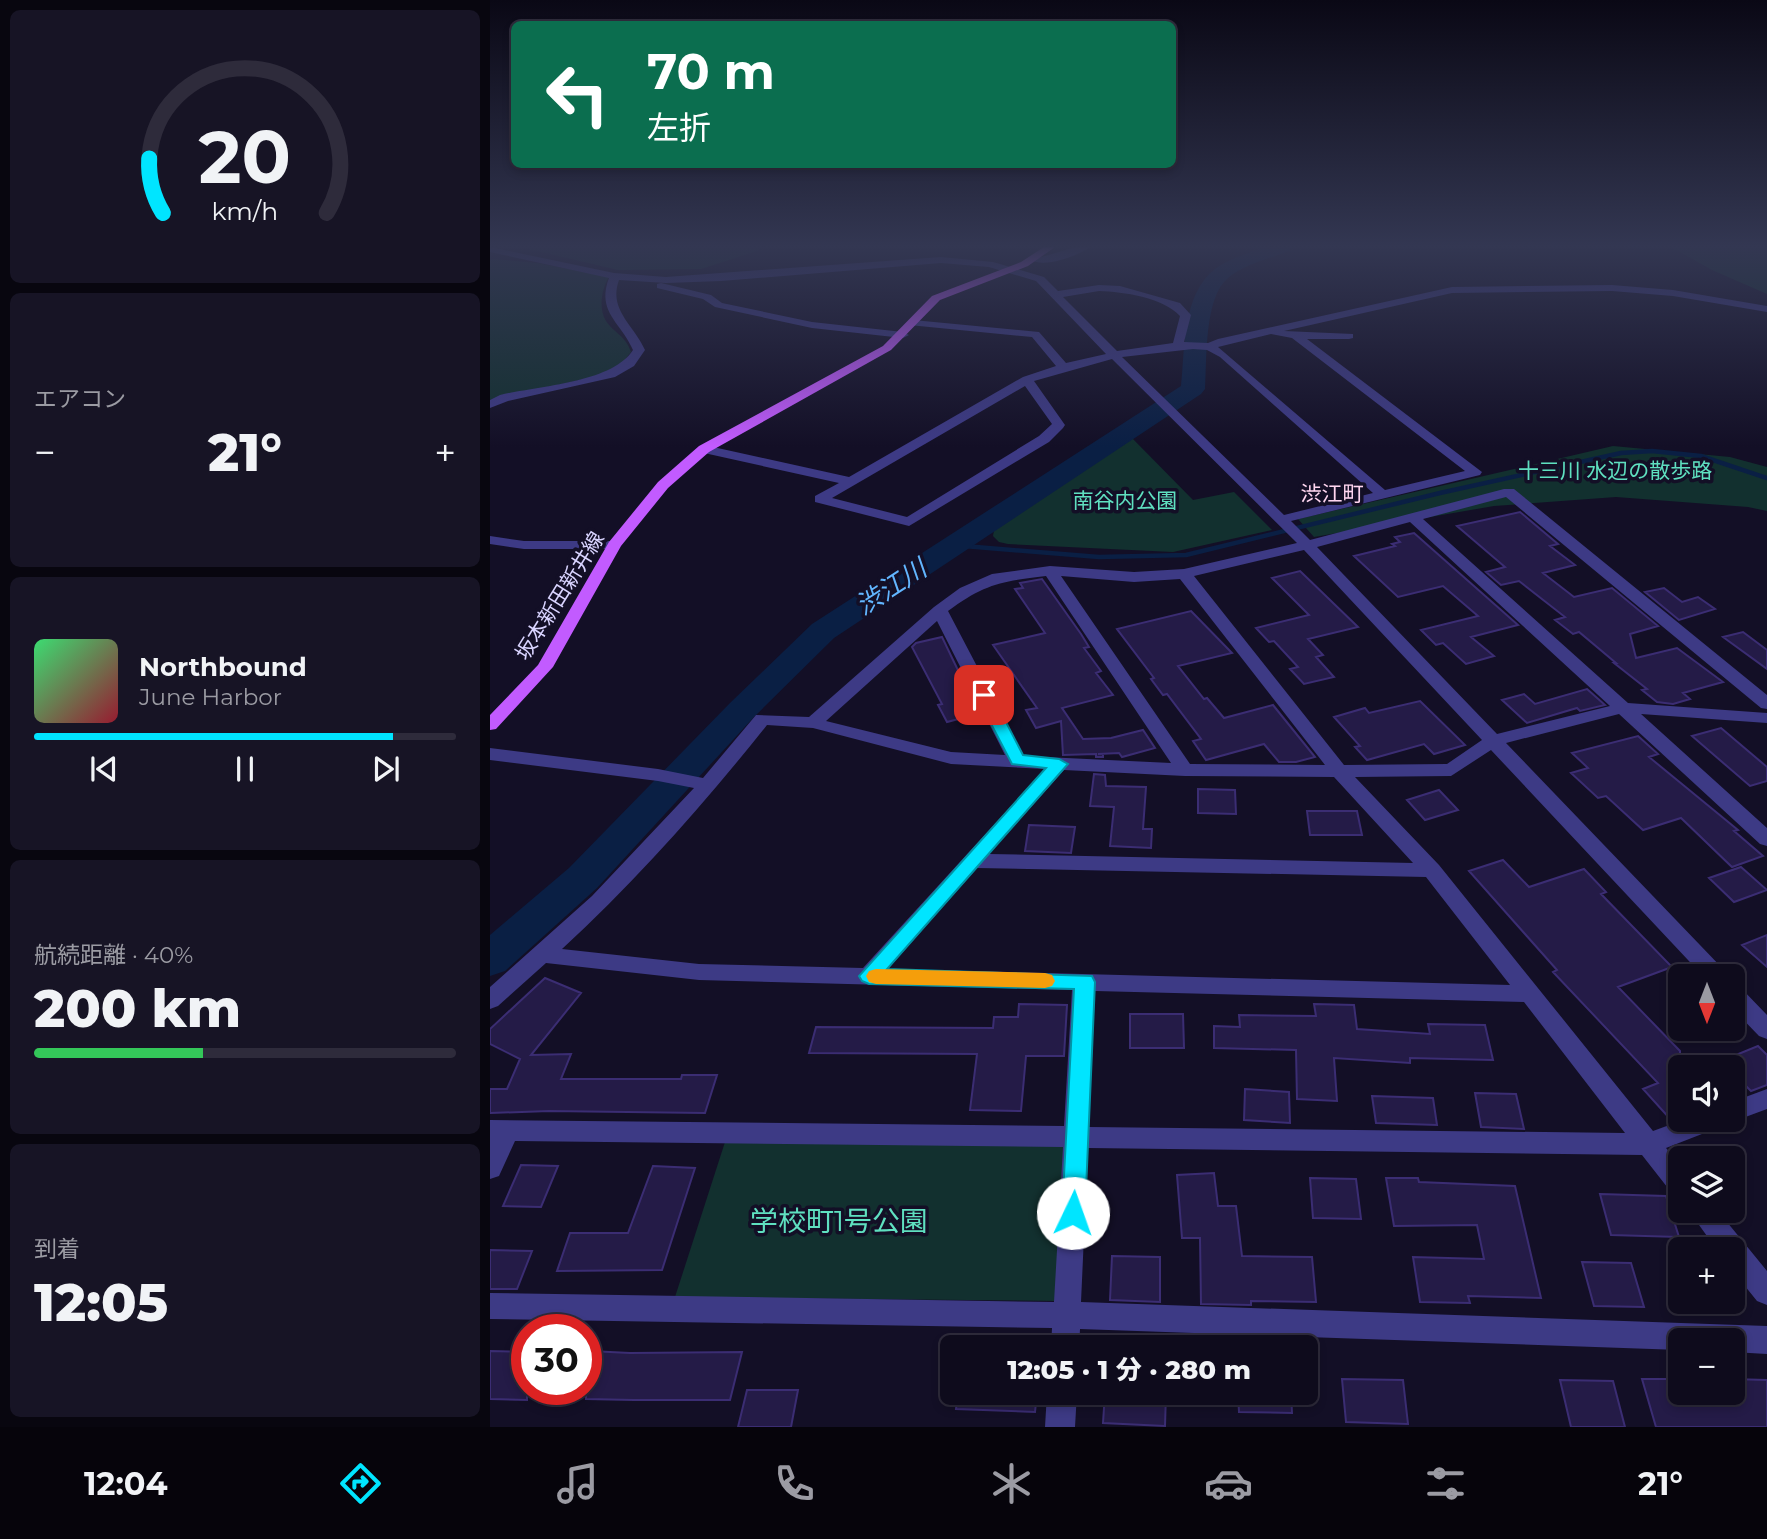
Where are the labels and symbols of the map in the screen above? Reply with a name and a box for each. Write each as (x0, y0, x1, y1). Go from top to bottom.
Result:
park label: 十三川 水辺の散歩路 (1518, 458, 1712, 483)
district label: 渋江町 (1301, 481, 1364, 506)
park label: 南谷内公園 (1073, 488, 1178, 513)
street label: 坂本新田新井線 (510, 527, 609, 665)
water label: 渋江川 (850, 551, 935, 622)
pin (954, 665, 1014, 725)
north arrow (1668, 964, 1745, 1041)
position arrow (1036, 1176, 1110, 1250)
park label: 学校町1号公園 (750, 1204, 928, 1238)
speed limit sign: 30 (511, 1314, 602, 1405)

